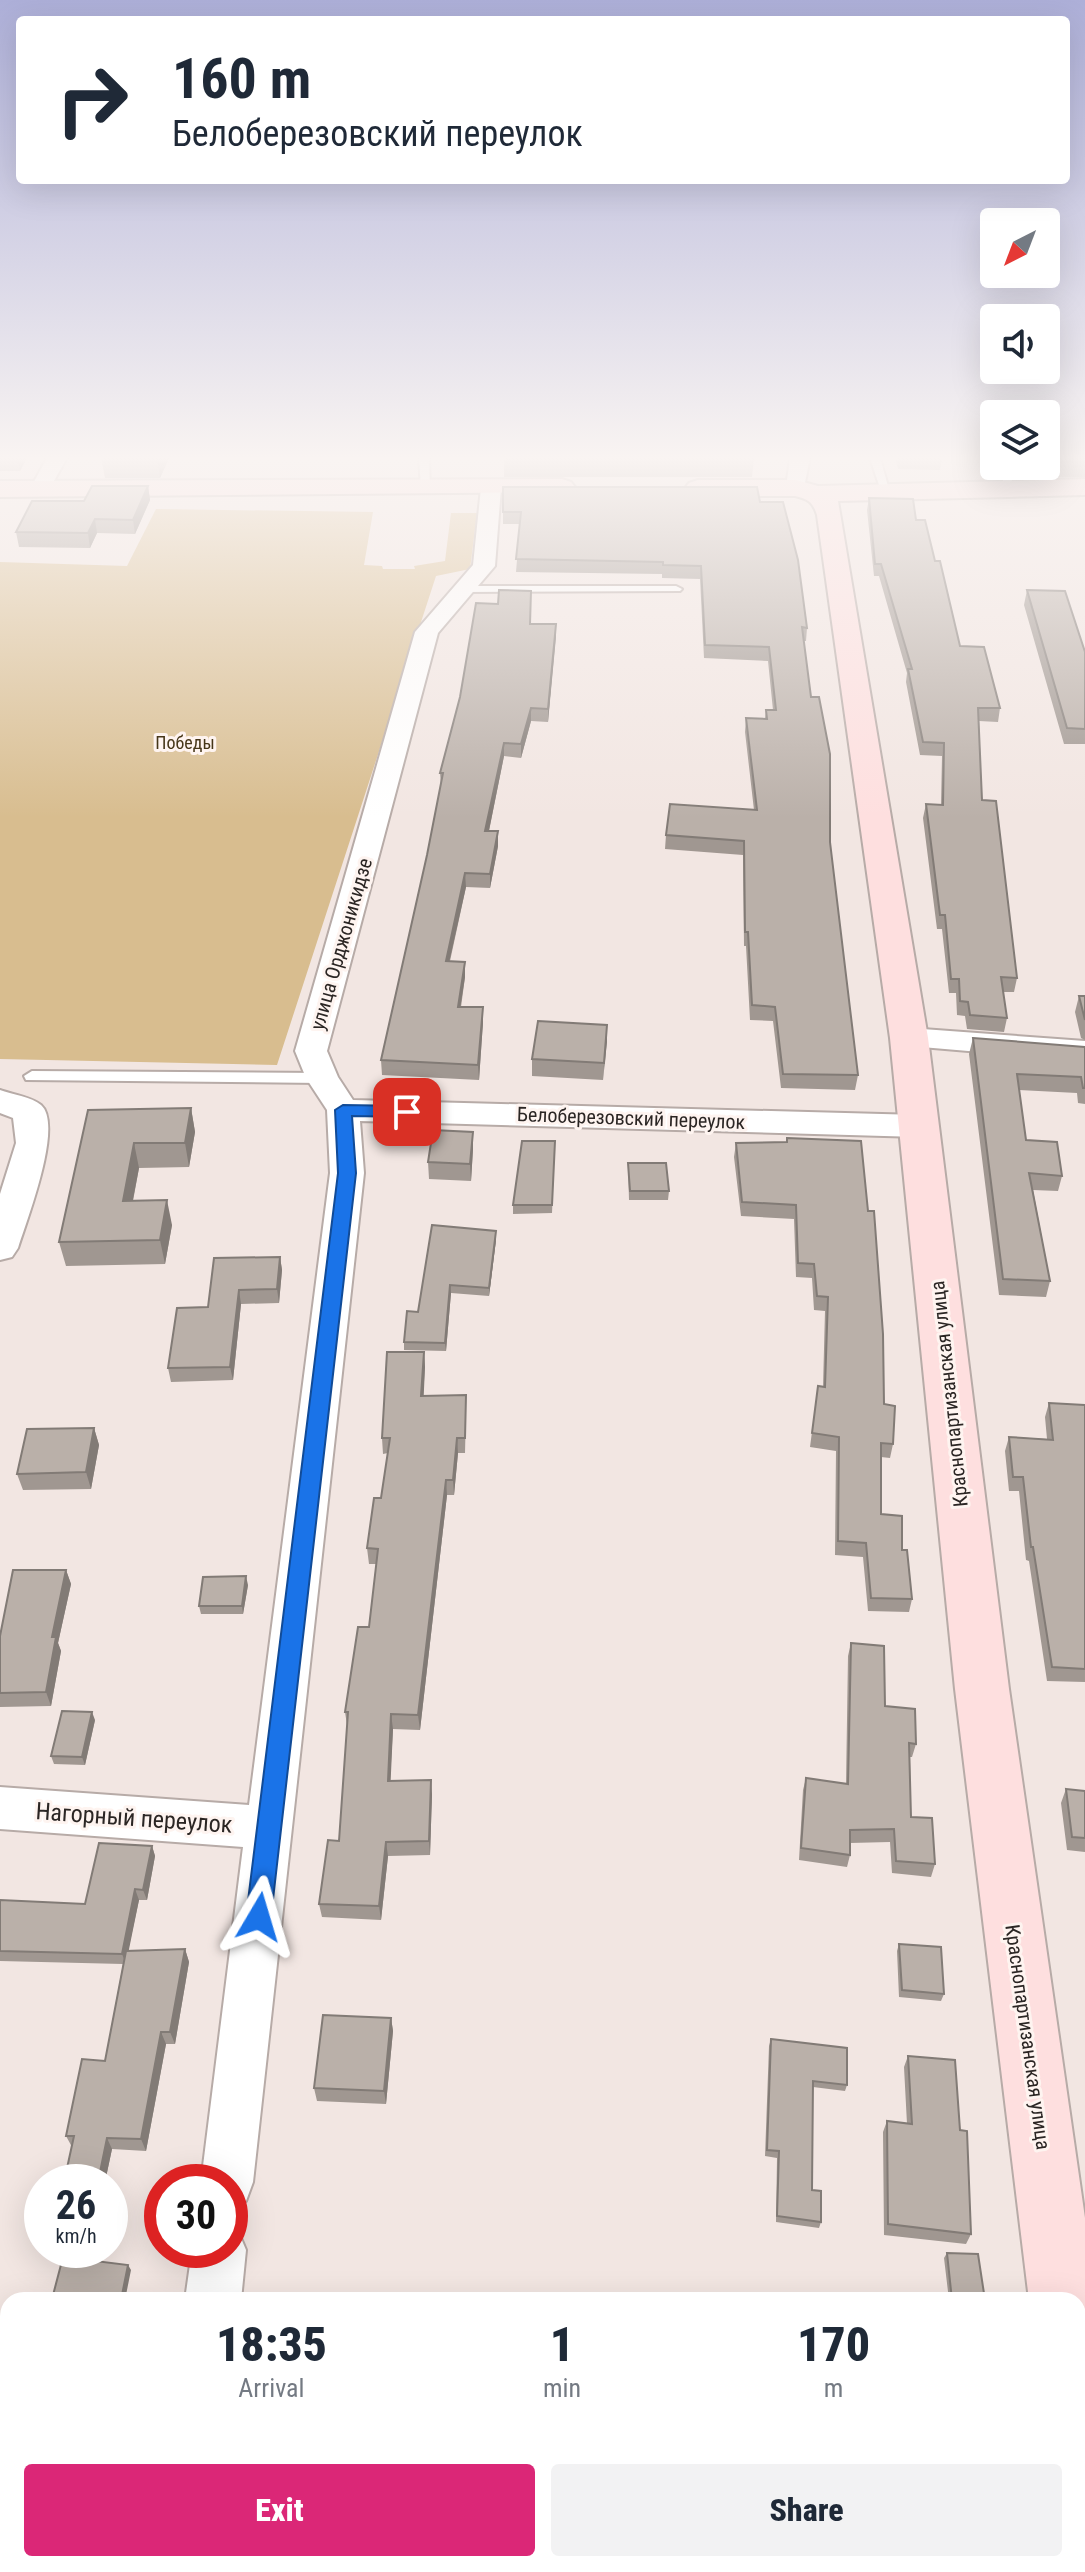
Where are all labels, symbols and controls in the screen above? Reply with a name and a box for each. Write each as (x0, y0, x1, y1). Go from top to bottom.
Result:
text: 160 m (172, 46, 311, 112)
icon: right (40, 48, 144, 152)
text: Белоберезовский переулок (172, 113, 583, 155)
north arrow (980, 208, 1060, 288)
map controls (980, 208, 1060, 480)
button: sound (980, 304, 1060, 384)
button: layers (980, 400, 1060, 480)
park label: Победы (155, 732, 215, 753)
street label: улица Орджоникидзе (305, 855, 377, 1033)
pin (373, 1078, 441, 1146)
icon: arrive (385, 1090, 429, 1134)
street label: Белоберезовский переулок (517, 1102, 746, 1134)
street label: Краснопартизанская улица (925, 1280, 973, 1508)
street label: Нагорный переулок (35, 1797, 234, 1839)
position arrow (217, 1875, 301, 1959)
street label: Краснопартизанская улица (1000, 1923, 1056, 2151)
speed limit sign: 30 (144, 2164, 248, 2268)
text: 26 (56, 2182, 96, 2229)
text: km/h (55, 2224, 97, 2248)
text: 18:35 (216, 2316, 327, 2373)
text: 1 (550, 2316, 574, 2373)
text: 170 (797, 2316, 870, 2373)
text: Arrival (238, 2373, 305, 2403)
text: min (543, 2373, 581, 2403)
text: m (824, 2373, 843, 2403)
button: Exit (24, 2464, 535, 2556)
button: Share (551, 2464, 1062, 2556)

